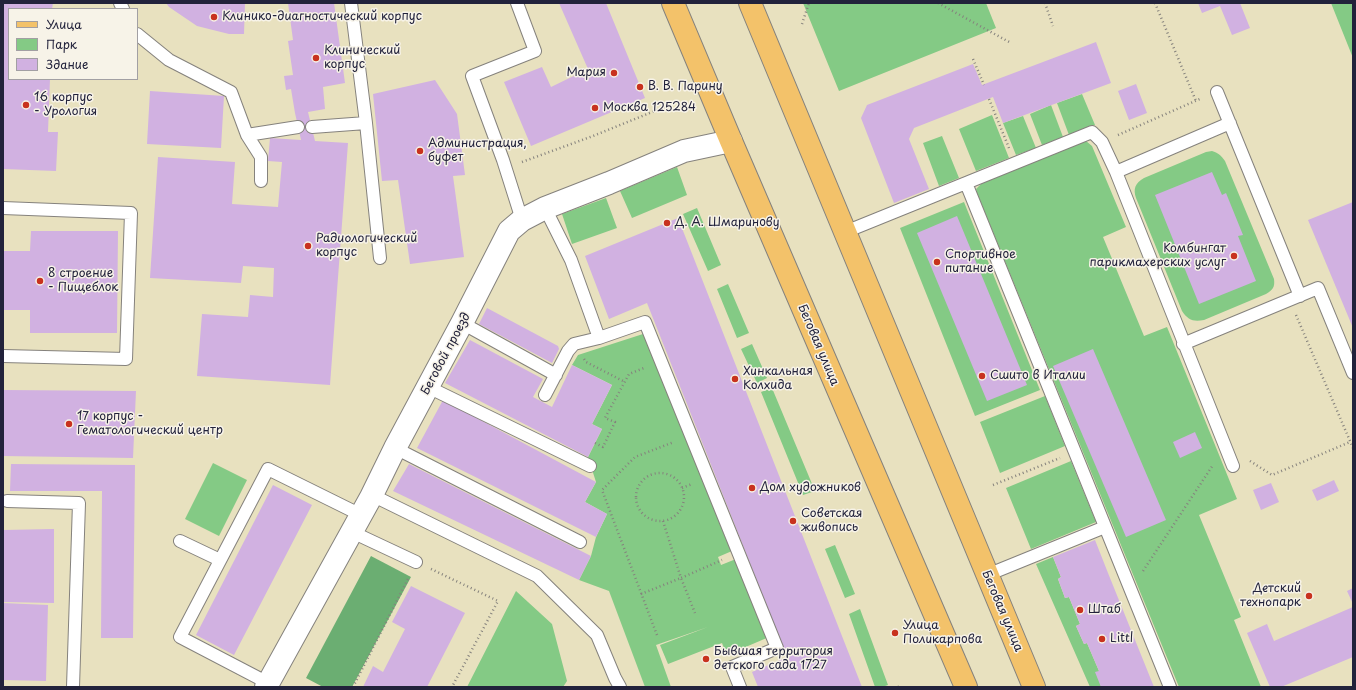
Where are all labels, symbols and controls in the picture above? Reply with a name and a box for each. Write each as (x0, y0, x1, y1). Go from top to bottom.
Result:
legend (8, 8, 138, 80)
place label: Клинико-диагностический корпус (222, 10, 422, 24)
marker: Клинико-диагностический корпус (209, 12, 219, 22)
text: Улица (46, 15, 82, 33)
text: Парк (46, 35, 77, 53)
place label: Клинический корпус (324, 44, 400, 72)
marker: Клинический корпус (311, 53, 321, 63)
text: Здание (46, 55, 88, 73)
place label: Мария (566, 66, 606, 80)
marker: Мария (609, 68, 619, 78)
place label: В. В. Парину (648, 80, 723, 94)
marker: В. В. Парину (635, 82, 645, 92)
place label: 16 корпус - Урология (34, 91, 97, 119)
marker: 16 корпус - Урология (21, 100, 31, 110)
place label: Москва 125284 (603, 101, 696, 115)
marker: Москва 125284 (590, 103, 600, 113)
place label: Администрация, буфет (428, 137, 527, 165)
marker: Администрация, буфет (415, 146, 425, 156)
place label: Д. А. Шмаринову (675, 216, 779, 230)
marker: Д. А. Шмаринову (662, 218, 672, 228)
place label: Радиологический корпус (316, 232, 417, 260)
marker: Радиологический корпус (303, 241, 313, 251)
place label: Комбингат парикмахерских услуг (1090, 242, 1226, 270)
place label: Спортивное питание (945, 248, 1016, 276)
marker: Комбингат парикмахерских услуг (1229, 251, 1239, 261)
marker: Спортивное питание (932, 257, 942, 267)
place label: 8 строение - Пищеблок (48, 267, 118, 295)
marker: 8 строение - Пищеблок (35, 276, 45, 286)
street label: Беговая улица (794, 302, 842, 388)
street label: Беговой проезд (418, 310, 474, 398)
place label: Хинкальная Колхида (743, 365, 813, 393)
place label: Сшито в Италии (990, 369, 1086, 383)
marker: Сшито в Италии (977, 371, 987, 381)
marker: Хинкальная Колхида (730, 374, 740, 384)
place label: 17 корпус - Гематологический центр (77, 410, 223, 438)
marker: 17 корпус - Гематологический центр (64, 419, 74, 429)
place label: Дом художников (760, 481, 861, 495)
marker: Дом художников (747, 483, 757, 493)
place label: Советская живопись (801, 507, 863, 535)
marker: Советская живопись (788, 516, 798, 526)
street label: Беговая улица (978, 568, 1026, 654)
place label: Детский технопарк (1240, 582, 1301, 610)
marker: Детский технопарк (1304, 591, 1314, 601)
place label: Штаб (1088, 603, 1121, 617)
marker: Штаб (1075, 605, 1085, 615)
place label: Улица Поликарпова (903, 619, 982, 647)
marker: Улица Поликарпова (890, 628, 900, 638)
place label: Littl (1110, 632, 1133, 646)
marker: Littl (1097, 634, 1107, 644)
place label: Бывшая территория детского сада 1727 (714, 645, 833, 673)
marker: Бывшая территория детского сада 1727 (701, 654, 711, 664)

